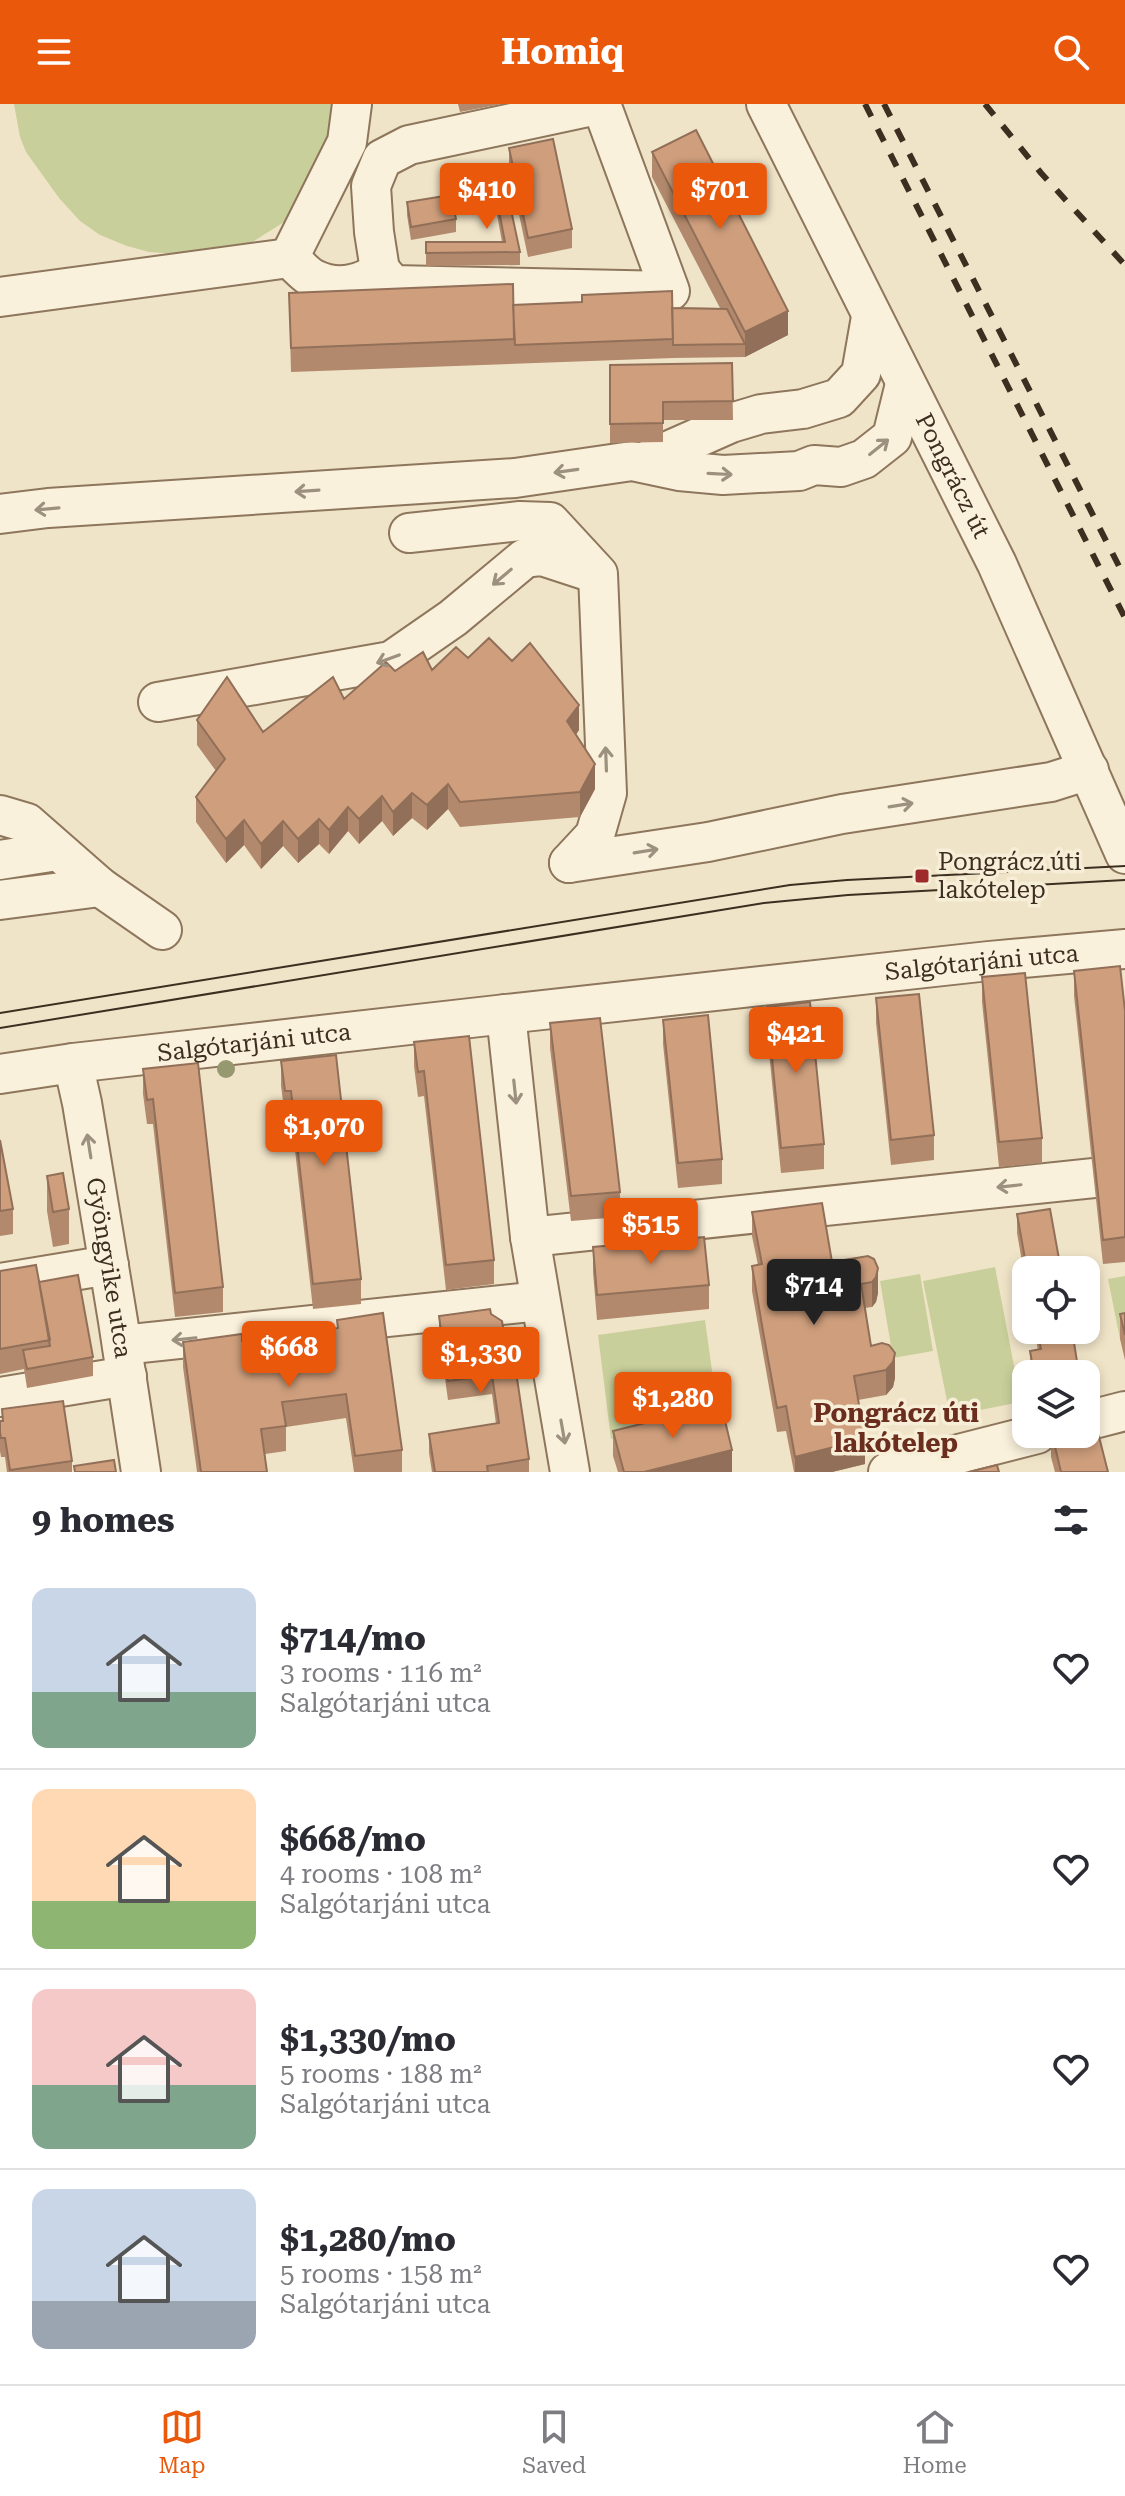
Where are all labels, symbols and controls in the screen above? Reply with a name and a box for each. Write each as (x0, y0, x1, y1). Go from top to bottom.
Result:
icon: menu (32, 30, 76, 74)
icon: search (1049, 30, 1093, 74)
text: Homiq (501, 31, 624, 73)
pin: $410 (440, 163, 534, 231)
pin: $701 (673, 163, 767, 231)
text: $410 (458, 174, 516, 204)
text: $701 (691, 174, 749, 204)
street label: Pongrácz út (910, 409, 996, 543)
one-way arrow (869, 438, 889, 456)
one-way arrow (553, 463, 579, 478)
one-way arrow (706, 467, 733, 482)
one-way arrow (294, 484, 321, 499)
one-way arrow (34, 502, 61, 517)
one-way arrow (492, 568, 513, 586)
one-way arrow (376, 653, 401, 668)
one-way arrow (598, 746, 613, 773)
one-way arrow (888, 797, 913, 812)
one-way arrow (632, 842, 658, 857)
place label: Pongrácz úti lakótelep (938, 848, 1082, 904)
marker: Pongrácz úti lakótelep (913, 867, 931, 885)
street label: Salgótarjáni utca (883, 939, 1080, 986)
pin: $421 (749, 1007, 843, 1075)
street label: Salgótarjáni utca (156, 1018, 352, 1067)
text: $421 (767, 1018, 825, 1048)
one-way arrow (507, 1078, 522, 1105)
pin: $1,070 (259, 1100, 389, 1168)
text: $1,070 (283, 1111, 365, 1141)
one-way arrow (81, 1134, 96, 1159)
street label: Gyöngyike utca (81, 1175, 137, 1360)
one-way arrow (996, 1179, 1023, 1194)
pin: $515 (604, 1198, 698, 1266)
text: $515 (622, 1209, 680, 1239)
map controls (1012, 1256, 1100, 1448)
button: locate (1012, 1256, 1100, 1344)
pin: $714 (767, 1259, 861, 1327)
text: $714 (785, 1270, 843, 1300)
pin: $668 (242, 1321, 336, 1389)
pin: $1,330 (416, 1327, 546, 1395)
one-way arrow (171, 1331, 197, 1346)
text: $668 (260, 1332, 318, 1362)
text: $1,330 (440, 1338, 522, 1368)
button: layers (1012, 1360, 1100, 1448)
pin: $1,280 (608, 1372, 738, 1440)
text: $1,280 (632, 1383, 714, 1413)
district label: Pongrácz úti lakótelep (813, 1398, 979, 1458)
one-way arrow (557, 1419, 572, 1444)
icon: filters (1049, 1498, 1093, 1542)
text: 9 homes (32, 1500, 175, 1540)
text: $714/mo (280, 1618, 426, 1658)
icon: home (96, 1620, 192, 1716)
icon: heart (1049, 1646, 1093, 1690)
text: 3 rooms · 116 m² (280, 1658, 482, 1688)
text: Salgótarjáni utca (280, 1688, 491, 1718)
text: $668/mo (280, 1819, 426, 1859)
icon: home (96, 1821, 192, 1917)
icon: heart (1049, 1847, 1093, 1891)
text: 4 rooms · 108 m² (280, 1859, 482, 1889)
text: Salgótarjáni utca (280, 1889, 491, 1919)
text: $1,330/mo (280, 2019, 456, 2059)
icon: home (96, 2021, 192, 2117)
icon: heart (1049, 2047, 1093, 2091)
text: 5 rooms · 188 m² (280, 2059, 482, 2089)
text: Salgótarjáni utca (280, 2089, 491, 2119)
text: $1,280/mo (280, 2219, 456, 2259)
icon: home (96, 2221, 192, 2317)
icon: heart (1049, 2247, 1093, 2291)
text: 5 rooms · 158 m² (280, 2259, 482, 2289)
text: Salgótarjáni utca (280, 2289, 491, 2319)
tab: Map (158, 2405, 205, 2478)
tab: Saved (522, 2405, 586, 2478)
tab: Home (903, 2405, 967, 2478)

